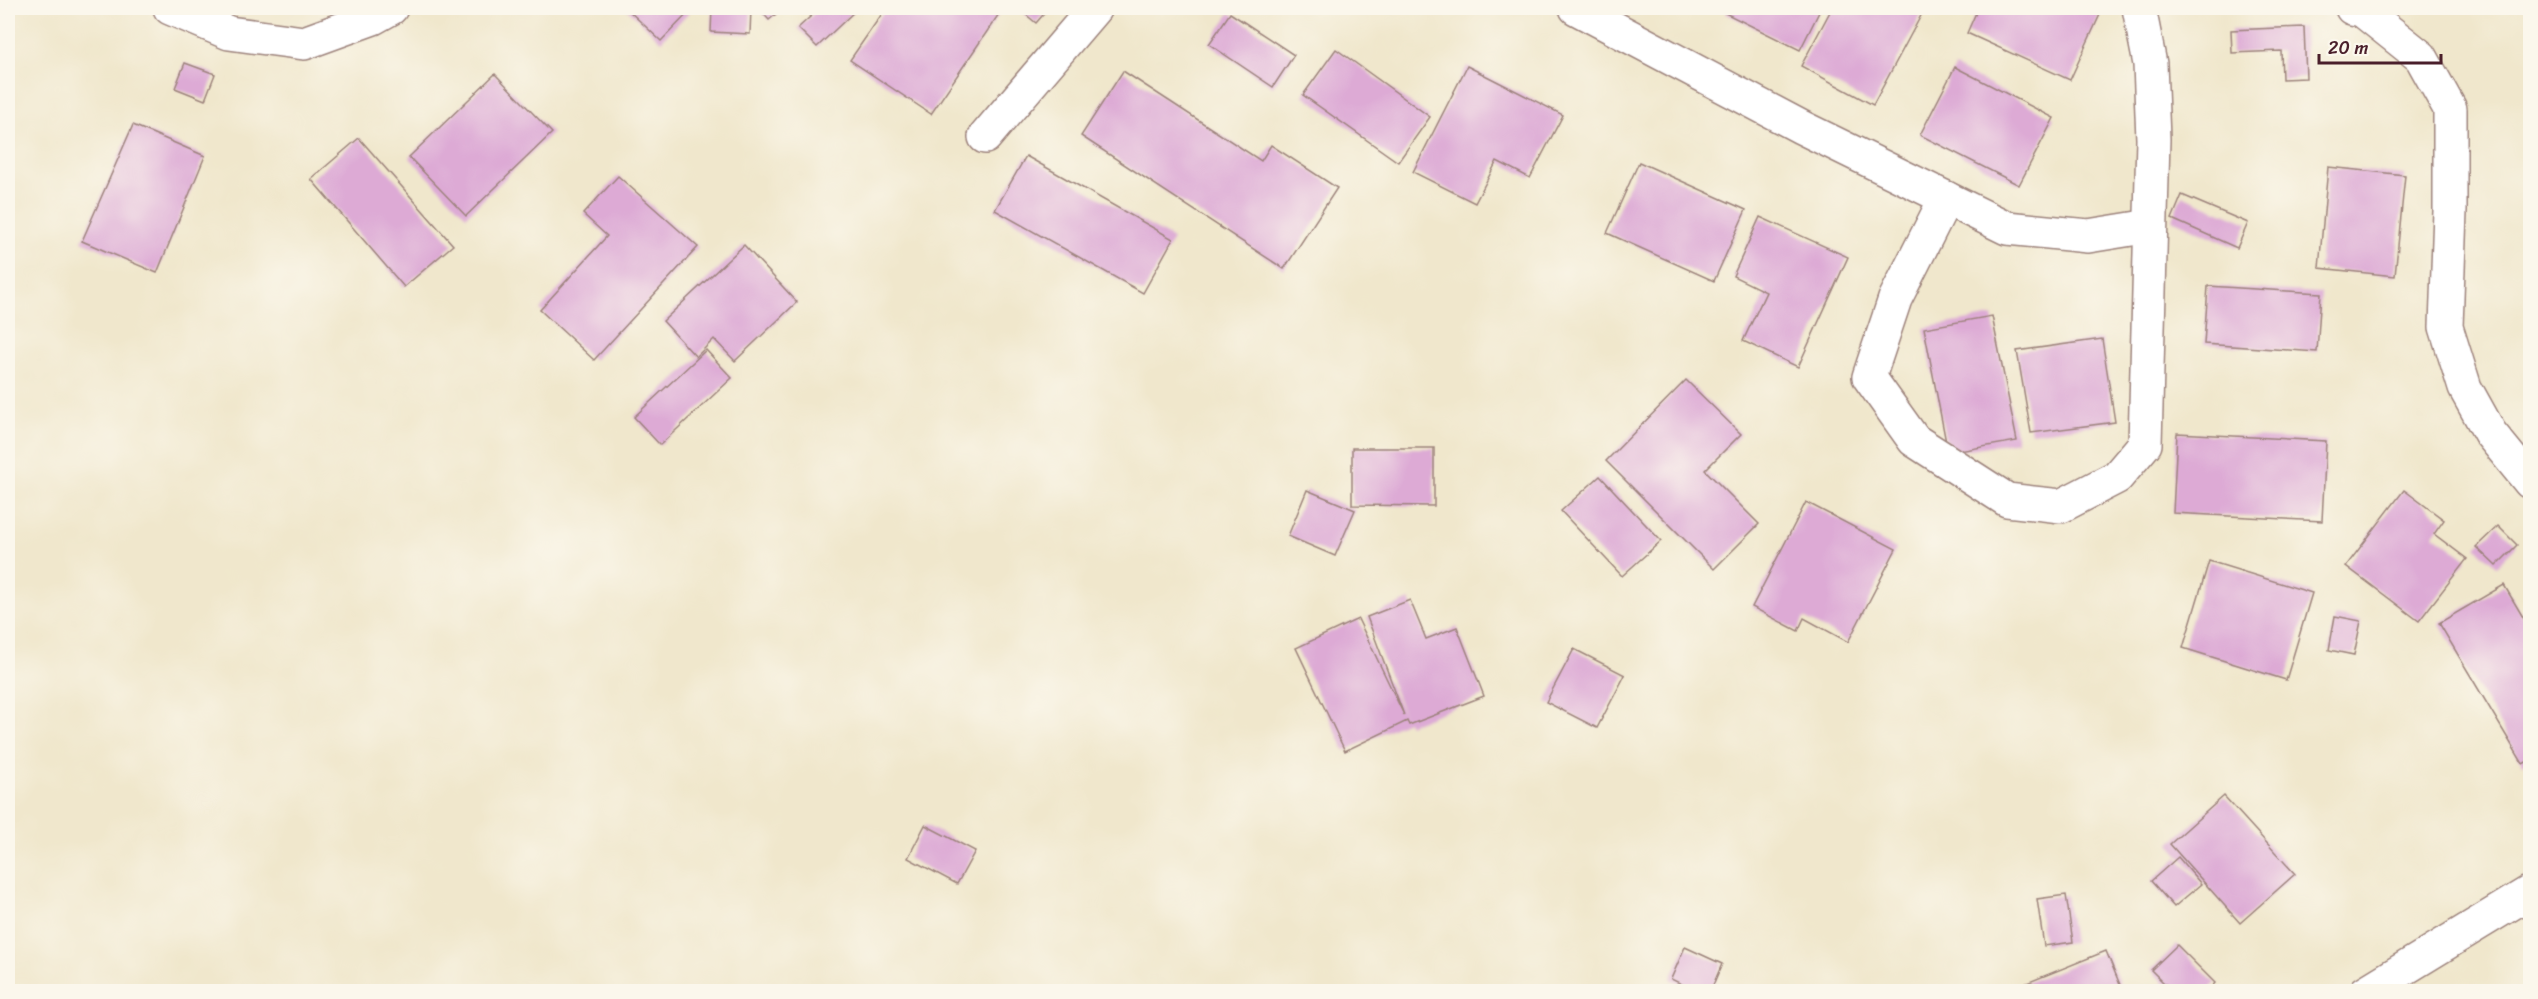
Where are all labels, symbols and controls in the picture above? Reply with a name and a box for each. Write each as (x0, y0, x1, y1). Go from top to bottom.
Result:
scale bar (2319, 27, 2440, 65)
text: 20 m (2328, 32, 2368, 64)

